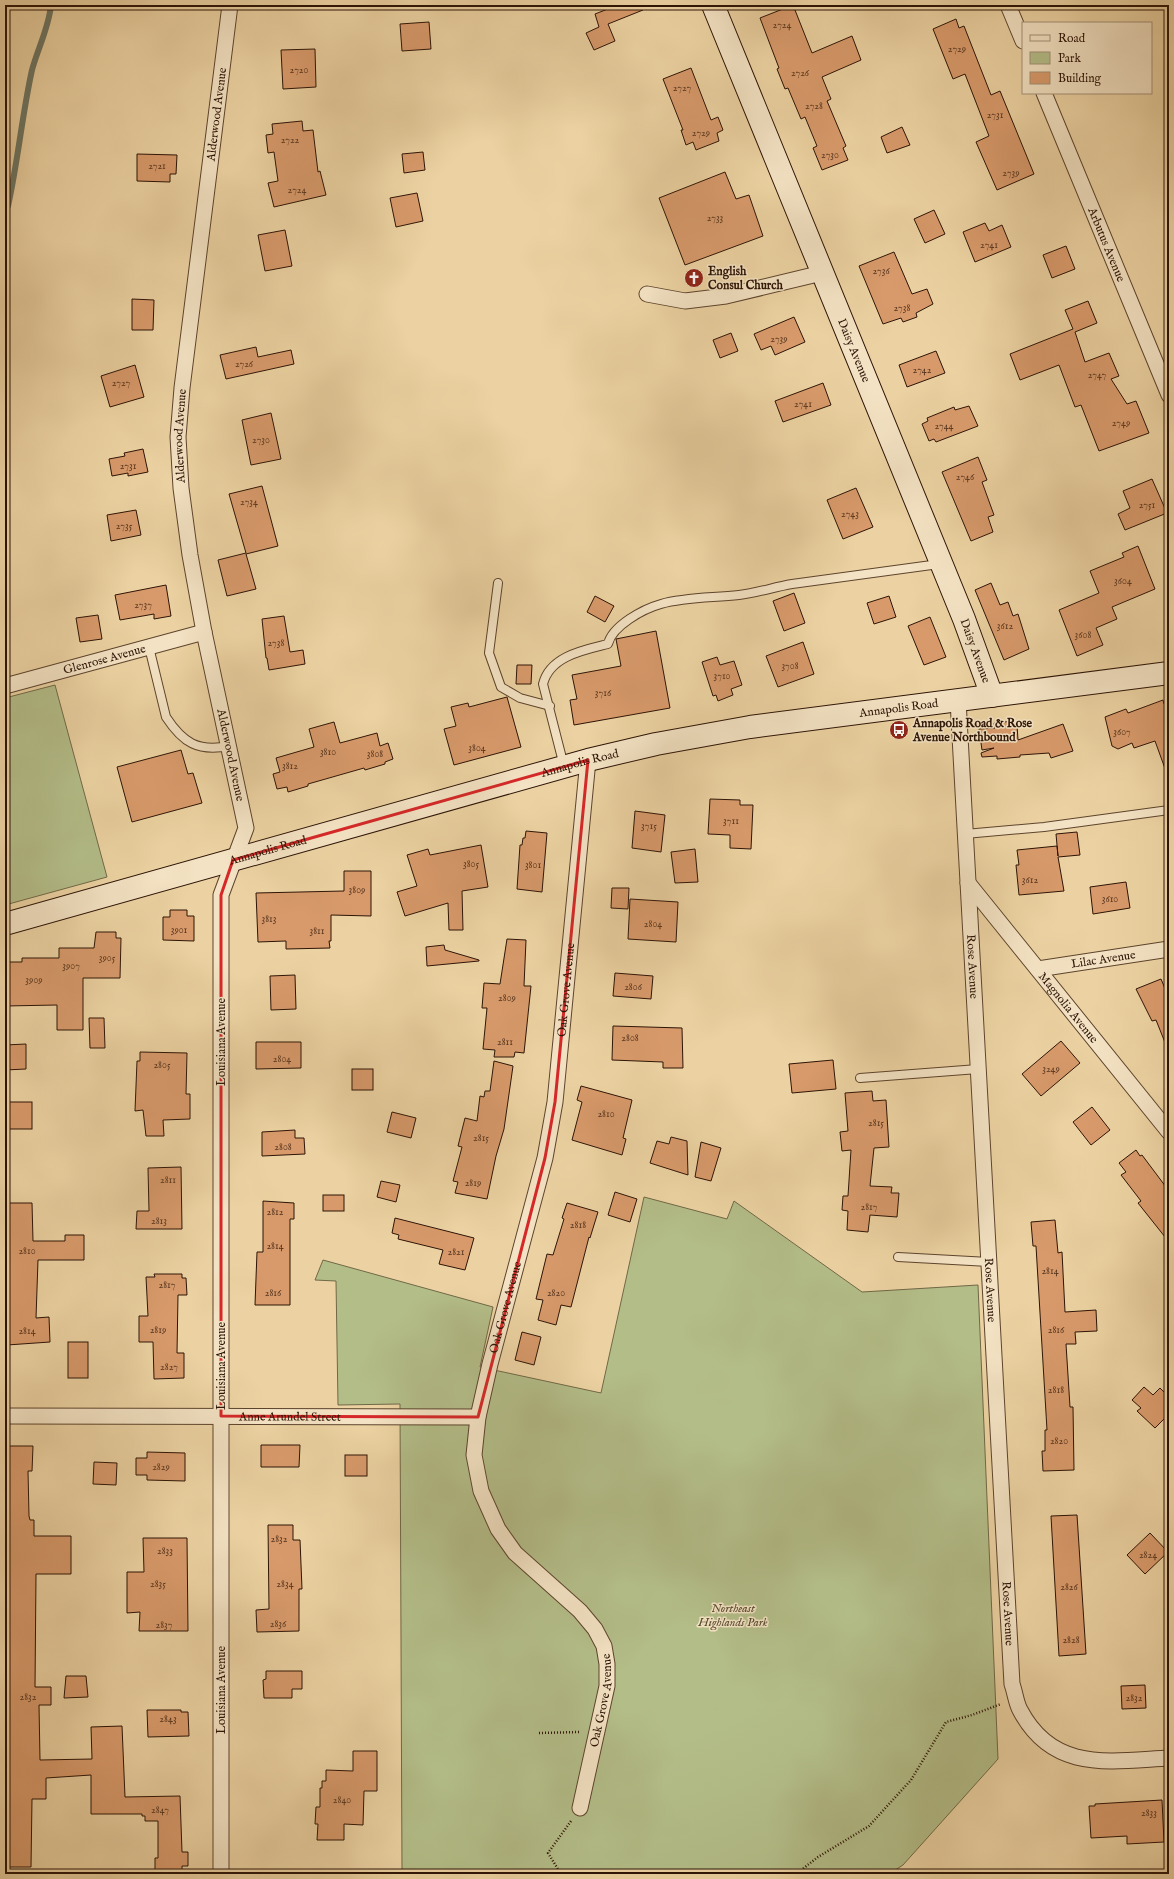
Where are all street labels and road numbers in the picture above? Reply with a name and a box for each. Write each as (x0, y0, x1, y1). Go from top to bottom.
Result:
street label: Alderwood Avenue (203, 66, 230, 163)
street label: Arbutus Avenue (1084, 204, 1128, 285)
street label: Daisy Avenue (834, 316, 874, 385)
street label: Alderwood Avenue (171, 388, 190, 484)
street label: Daisy Avenue (956, 617, 994, 686)
street label: Glenrose Avenue (62, 641, 148, 678)
street label: Annapolis Road (857, 696, 940, 721)
street label: Alderwood Avenue (213, 707, 248, 803)
street label: Annapolis Road (539, 746, 621, 781)
street label: Annapolis Road (227, 832, 309, 869)
street label: Rose Avenue (963, 934, 981, 1000)
street label: Oak Grove Avenue (554, 942, 578, 1038)
street label: Lilac Avenue (1070, 947, 1137, 972)
street label: Magnolia Avenue (1035, 969, 1102, 1047)
street label: Louisiana Avenue (214, 998, 229, 1086)
street label: Rose Avenue (981, 1257, 999, 1323)
street label: Oak Grove Avenue (486, 1259, 525, 1355)
street label: Louisiana Avenue (214, 1322, 229, 1410)
street label: Anne Arundel Street (238, 1409, 341, 1425)
street label: Rose Avenue (998, 1581, 1017, 1647)
street label: Louisiana Avenue (214, 1646, 229, 1734)
street label: Oak Grove Avenue (587, 1652, 616, 1749)

